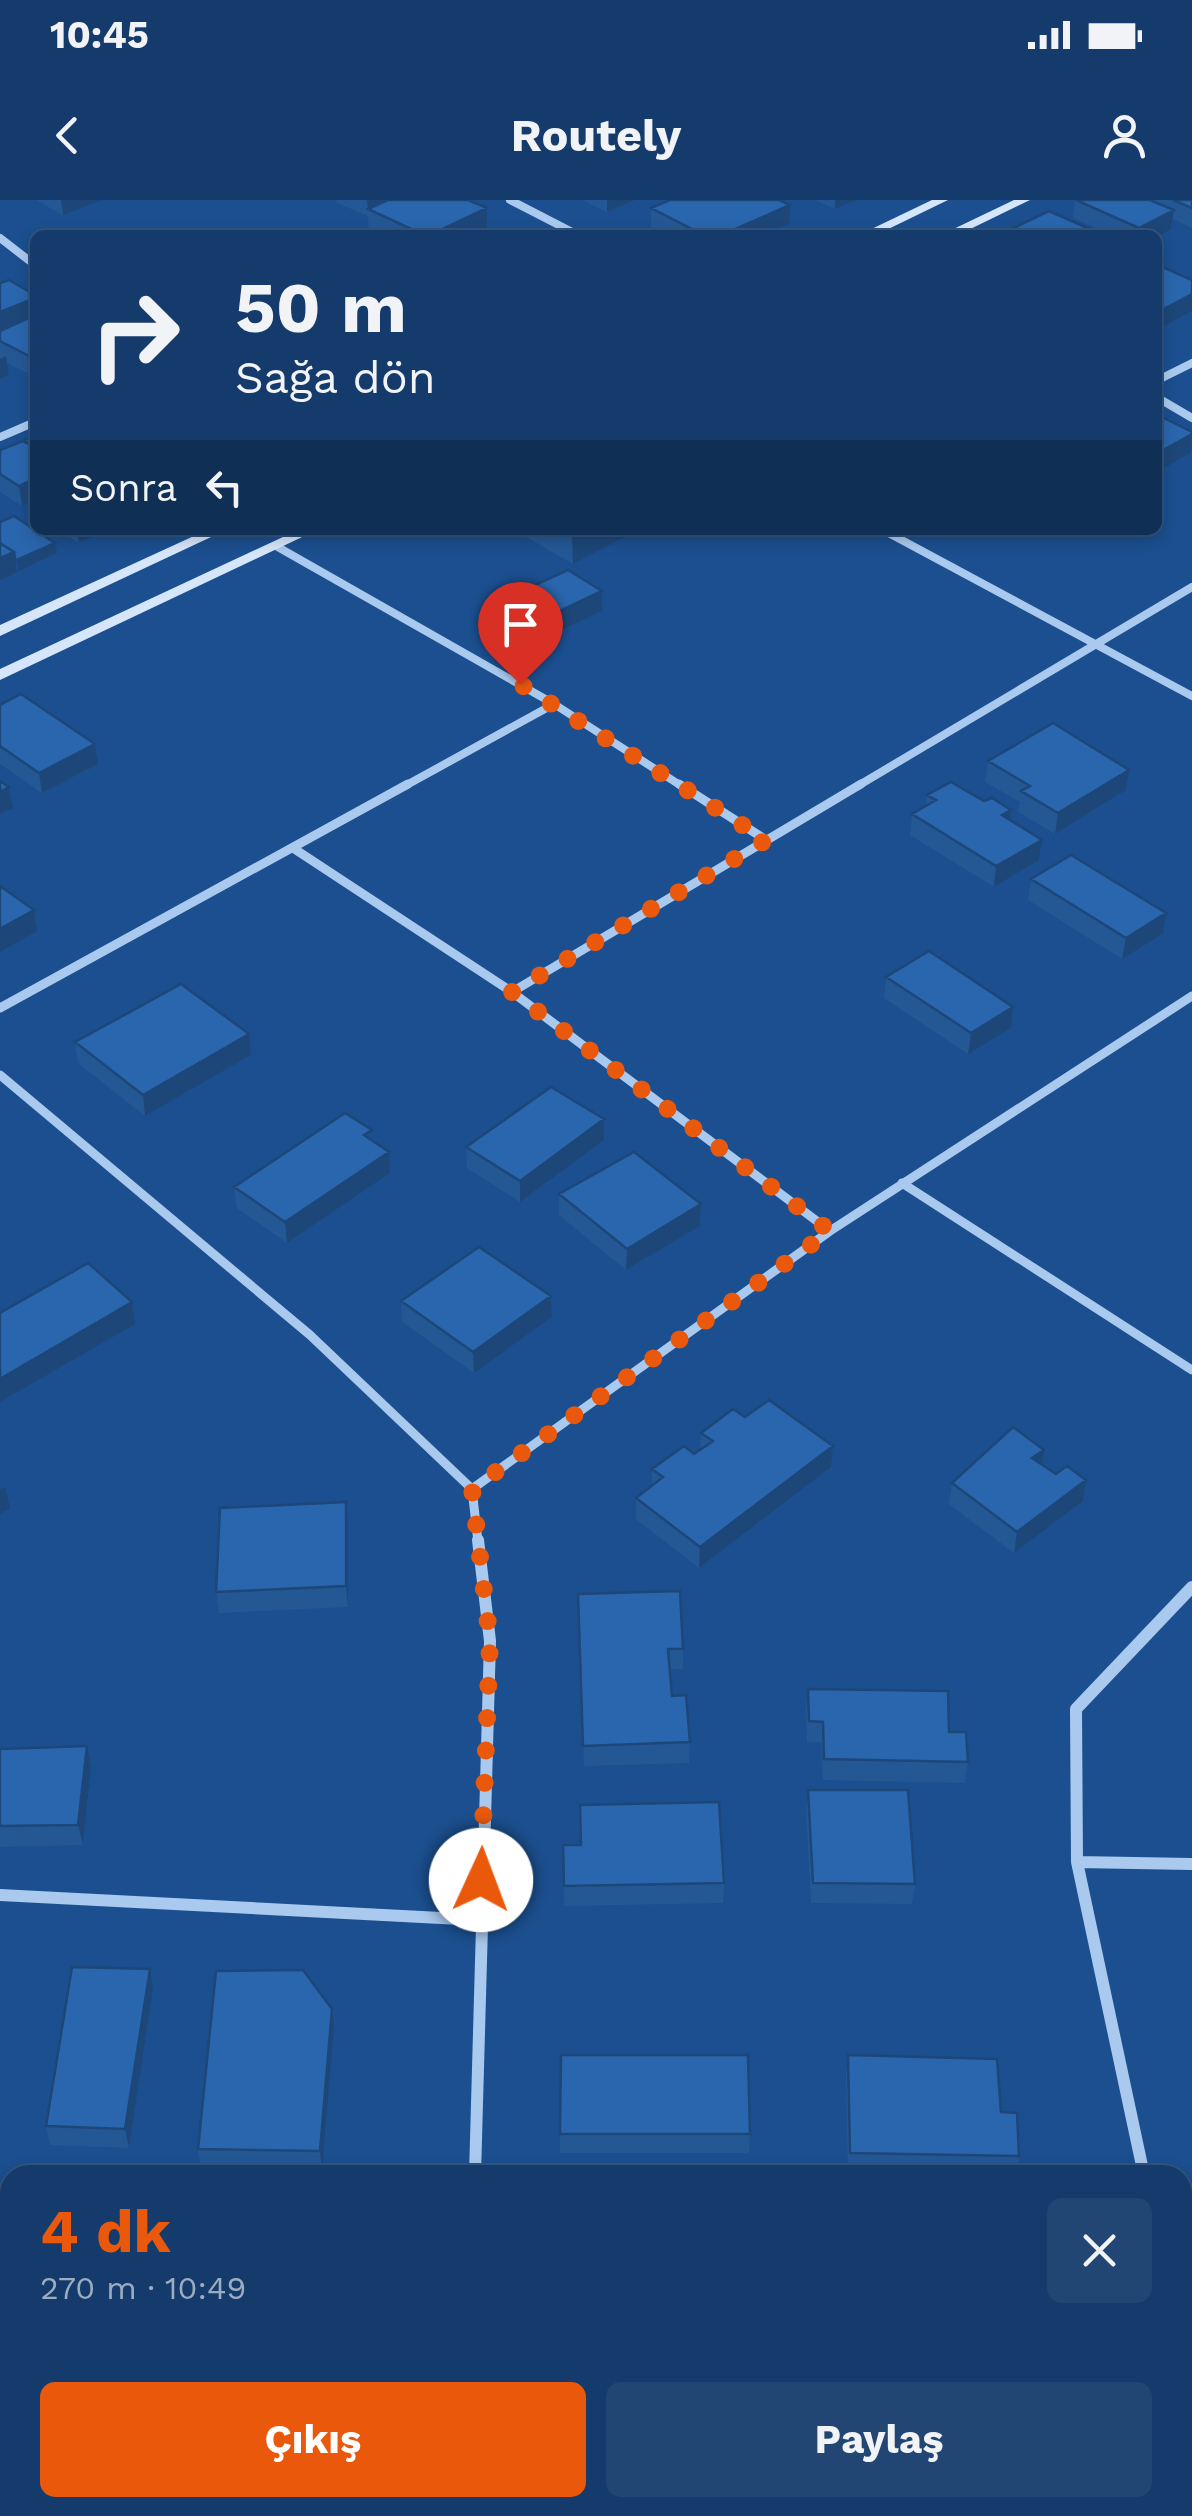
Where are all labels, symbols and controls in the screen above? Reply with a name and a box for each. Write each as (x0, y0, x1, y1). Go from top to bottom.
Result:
text: 10:45 (50, 13, 149, 57)
icon: back (40, 108, 95, 163)
icon: person (1097, 108, 1152, 163)
text: Routely (511, 109, 681, 162)
text: 50 m (235, 267, 407, 349)
icon: right (70, 270, 200, 400)
text: Sağa dön (235, 351, 436, 404)
icon: left (197, 460, 252, 515)
text: Sonra (70, 466, 177, 510)
pin (478, 582, 563, 685)
icon: arrive (493, 597, 548, 652)
position arrow (429, 1828, 533, 1932)
text: 4 dk (40, 2196, 171, 2267)
button: close (1047, 2198, 1152, 2303)
text: 270 m · 10:49 (40, 2269, 246, 2307)
button: Çıkış (40, 2382, 586, 2497)
button: Paylaş (606, 2382, 1152, 2497)

